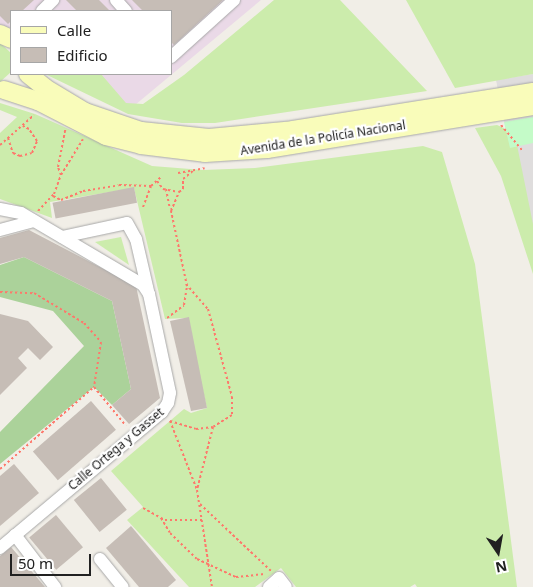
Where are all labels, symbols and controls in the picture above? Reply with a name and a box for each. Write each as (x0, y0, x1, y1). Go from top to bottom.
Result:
legend (10, 10, 172, 75)
text: Calle (57, 20, 91, 40)
text: Edificio (57, 45, 108, 65)
street label: Avenida de la Policía Nacional (239, 118, 407, 158)
street label: Calle Ortega y Gasset (65, 405, 167, 493)
north arrow (473, 527, 523, 577)
scale bar (12, 544, 94, 576)
text: 50 m (18, 553, 53, 573)
text: N (494, 557, 509, 578)

